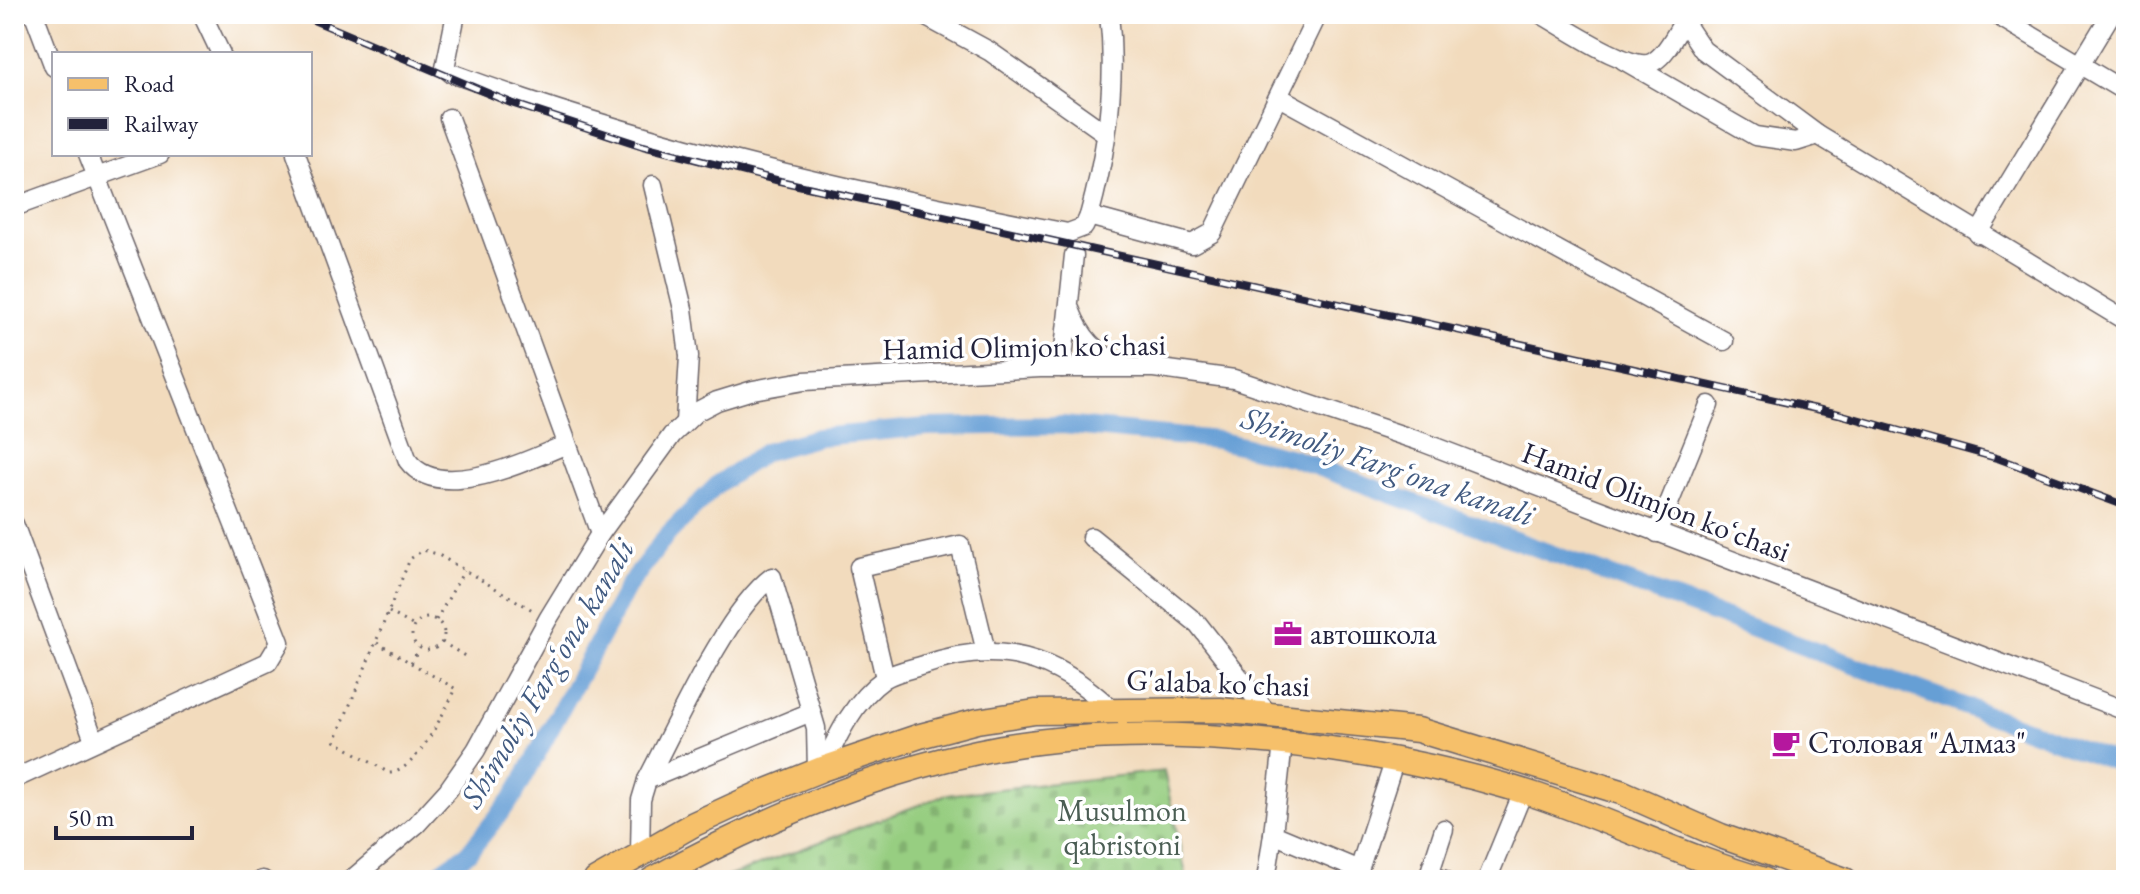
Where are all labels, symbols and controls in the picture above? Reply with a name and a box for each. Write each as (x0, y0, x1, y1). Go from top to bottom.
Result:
legend (52, 52, 312, 156)
text: Road (124, 68, 175, 99)
text: Railway (124, 108, 199, 139)
street label: Hamid Olimjon koʻchasi (882, 325, 1166, 368)
water label: Shimoliy Fargʻona kanali (1235, 396, 1541, 536)
street label: Hamid Olimjon koʻchasi (1517, 432, 1796, 571)
water label: Shimoliy Fargʻona kanali (450, 529, 645, 816)
place label: автошкола (1310, 614, 1437, 653)
office icon: автошкола (1273, 619, 1303, 649)
street label: G'alaba ko'chasi (1126, 660, 1310, 705)
place label: Столовая "Алмаз" (1808, 723, 2026, 762)
cafe icon: Столовая "Алмаз" (1771, 728, 1801, 758)
scale bar (56, 790, 192, 840)
park label: Musulmon qabristoni (1057, 791, 1187, 864)
text: 50 m (68, 802, 115, 833)

